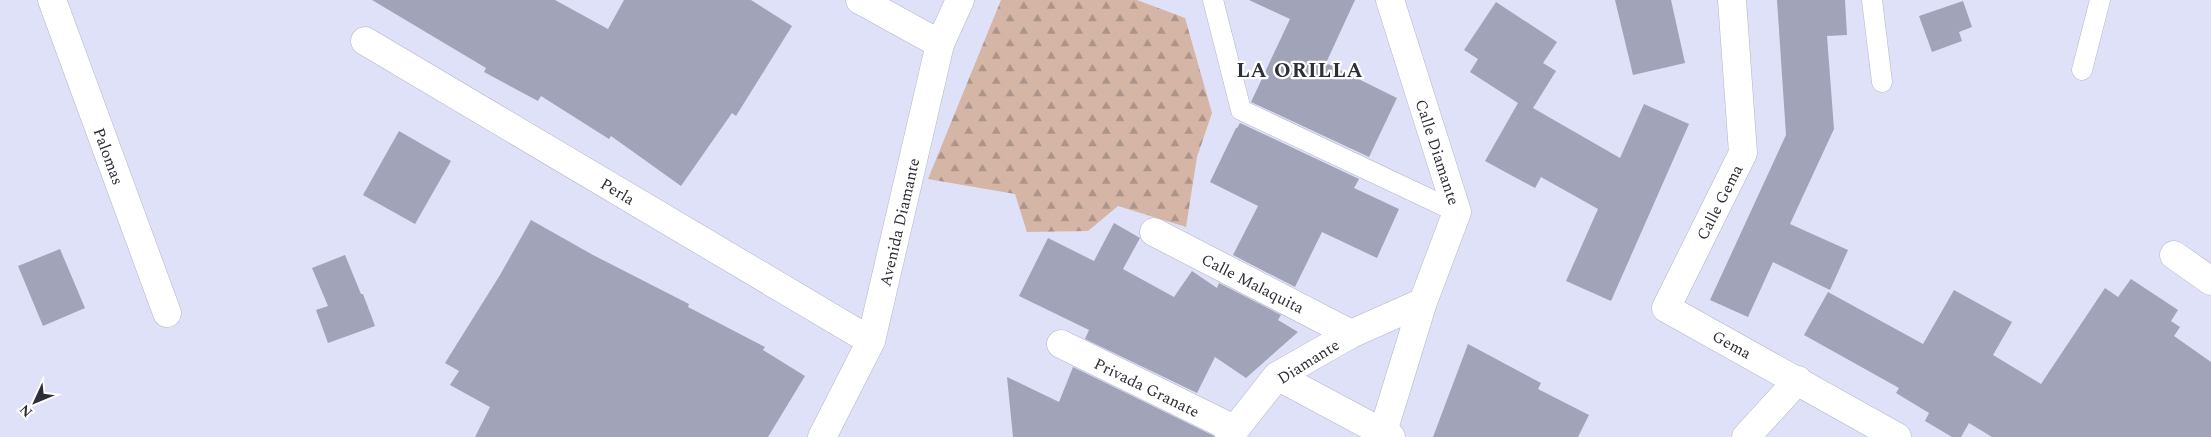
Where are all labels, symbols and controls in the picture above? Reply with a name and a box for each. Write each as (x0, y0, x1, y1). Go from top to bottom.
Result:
district label: LA ORILLA (1236, 55, 1364, 87)
street label: Calle Diamante (1409, 96, 1465, 208)
street label: Palomas (87, 124, 129, 188)
street label: Avenida Diamante (874, 156, 926, 289)
street label: Calle Gema (1691, 160, 1749, 244)
street label: Perla (596, 172, 639, 212)
street label: Calle Malaquita (1197, 248, 1308, 320)
street label: Gema (1708, 324, 1756, 366)
street label: Diamante (1273, 333, 1344, 390)
street label: Privada Granate (1090, 352, 1203, 424)
north arrow (10, 377, 60, 427)
text: N (14, 399, 38, 422)

